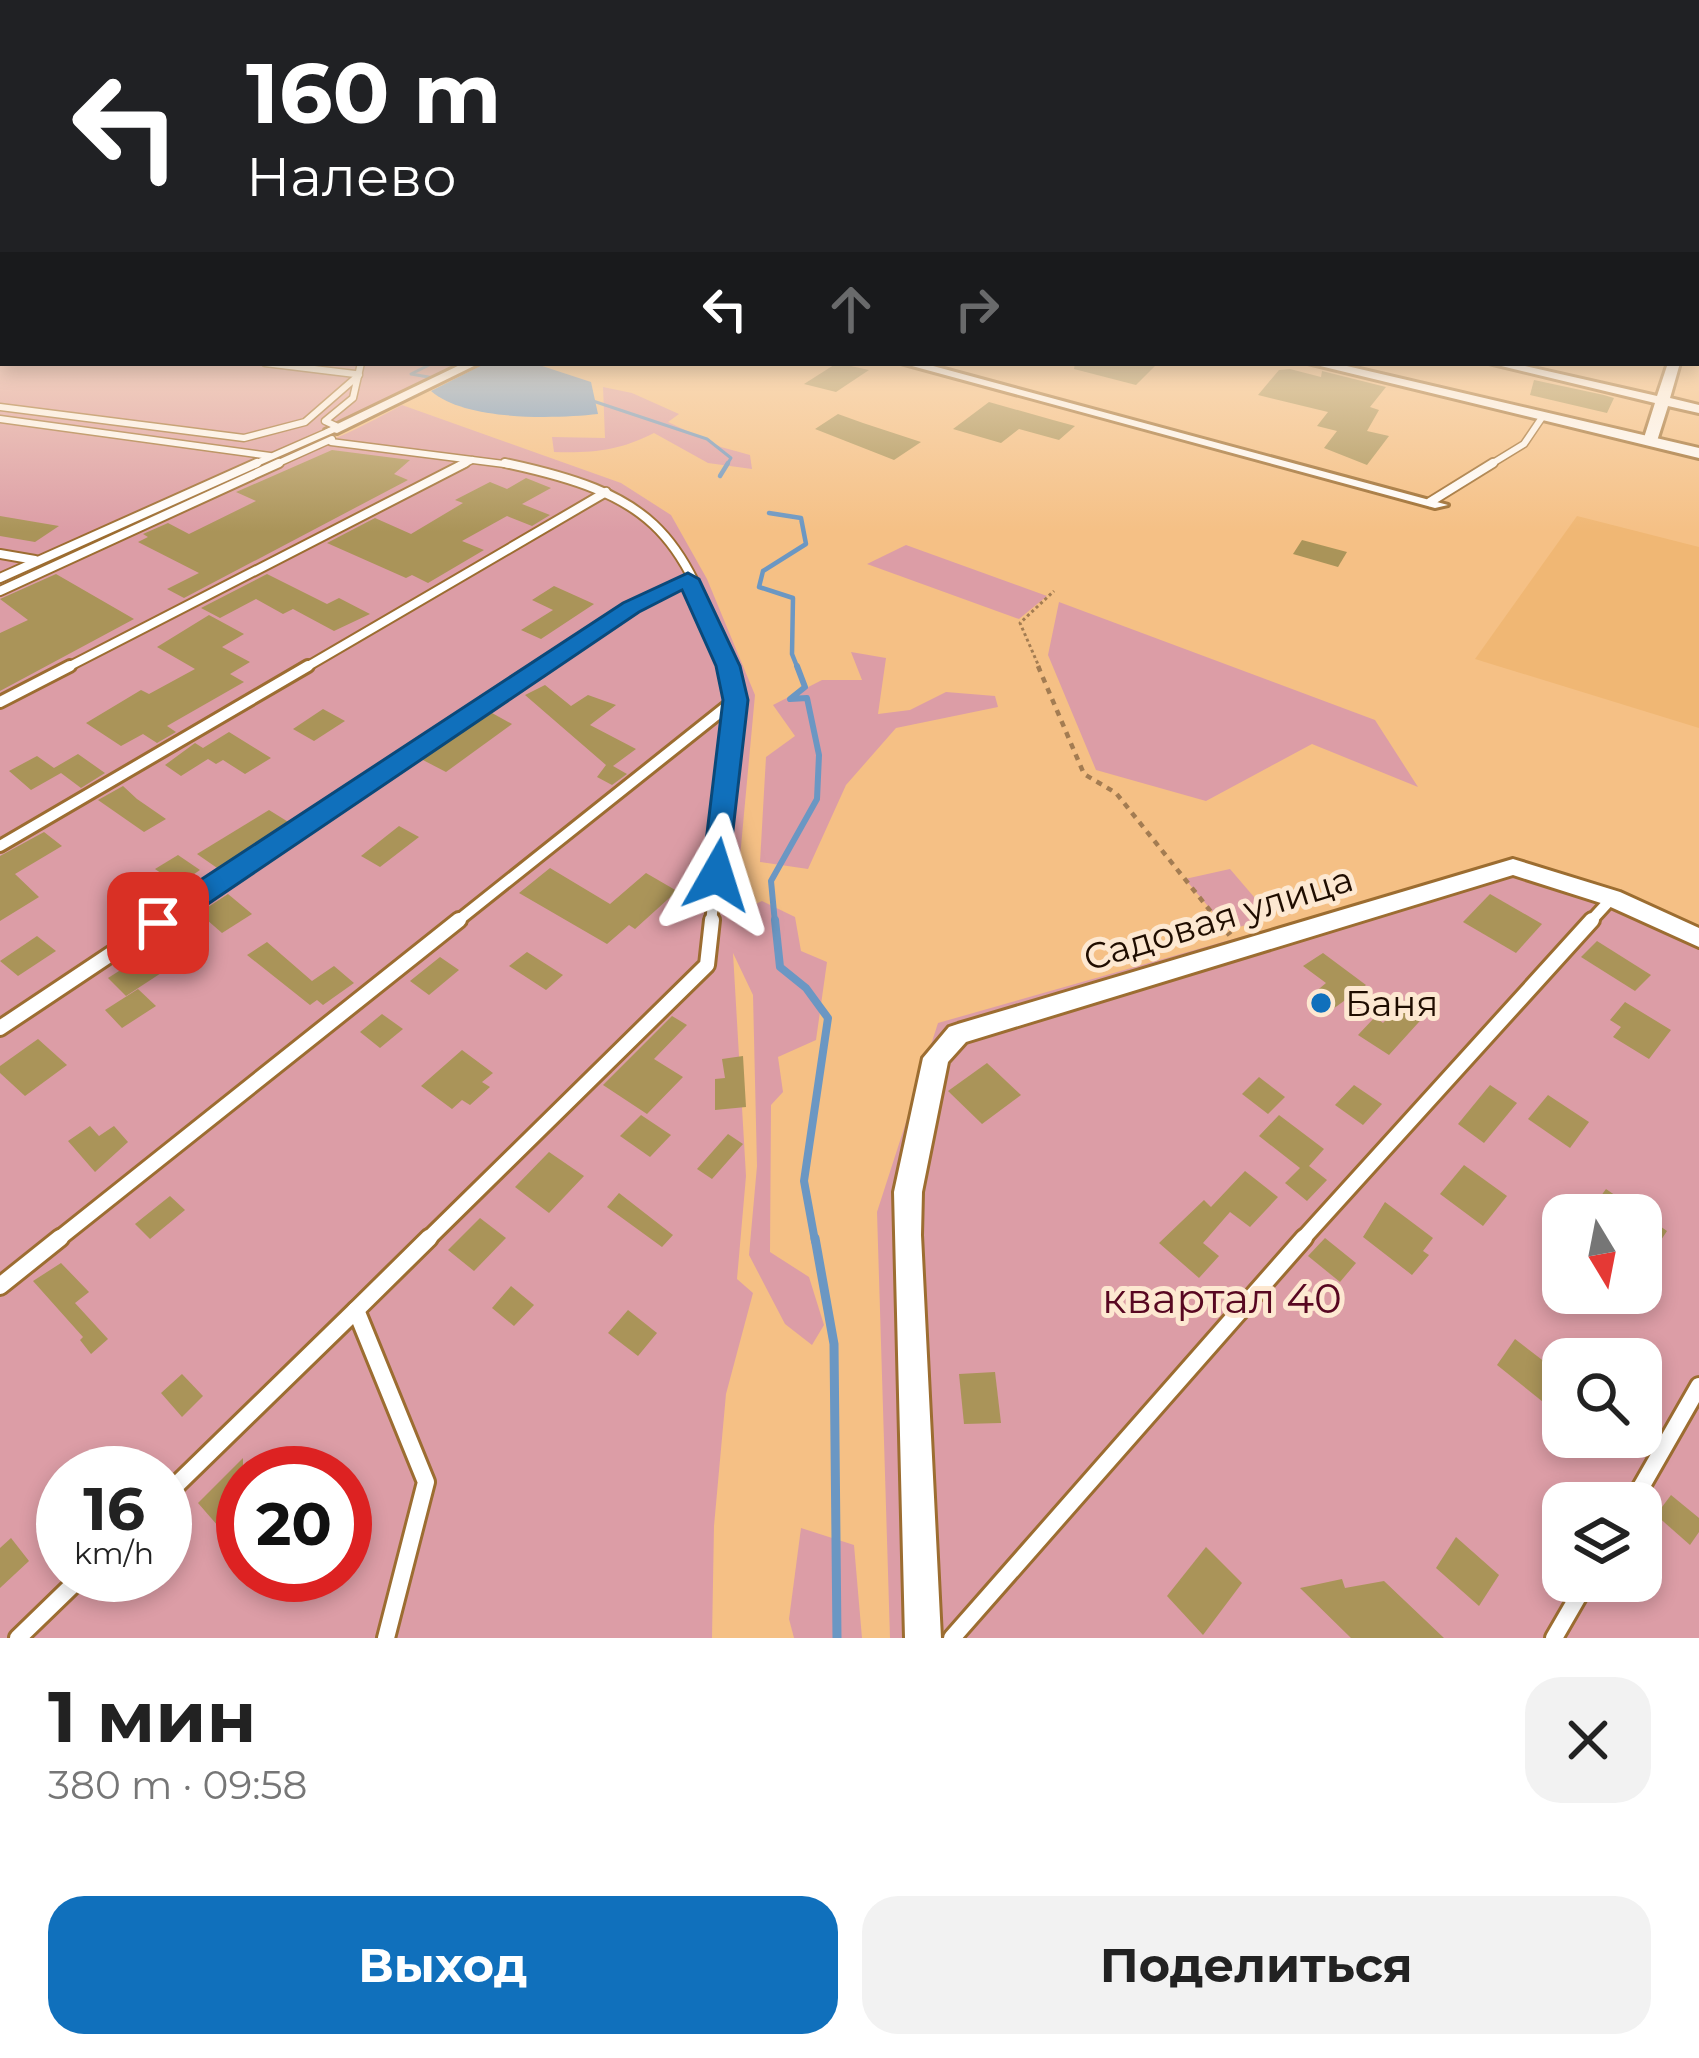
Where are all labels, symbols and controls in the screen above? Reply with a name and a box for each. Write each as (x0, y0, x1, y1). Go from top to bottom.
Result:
text: 160 m (246, 42, 501, 144)
icon: left (48, 48, 204, 204)
text: Налево (246, 144, 457, 210)
icon: left (692, 276, 758, 342)
icon: ahead (818, 276, 884, 342)
icon: right (944, 276, 1010, 342)
position arrow (654, 812, 780, 938)
street label: Садовая улица (1078, 856, 1358, 980)
pin (107, 872, 209, 974)
icon: arrive (125, 890, 191, 956)
place label: Баня (1345, 981, 1438, 1025)
marker: Баня (1308, 990, 1334, 1016)
north arrow (1542, 1194, 1662, 1314)
map controls (1542, 1194, 1662, 1602)
park label: квартал 40 (1102, 1272, 1342, 1324)
button: search (1542, 1338, 1662, 1458)
speed limit sign: 20 (216, 1446, 372, 1602)
text: 16 (83, 1472, 145, 1545)
button: layers (1542, 1482, 1662, 1602)
text: km/h (74, 1535, 154, 1572)
text: 1 мин (48, 1672, 256, 1760)
button: close (1525, 1677, 1651, 1803)
text: 380 m · 09:58 (48, 1761, 307, 1809)
button: Выход (48, 1896, 838, 2034)
button: Поделиться (862, 1896, 1651, 2034)

